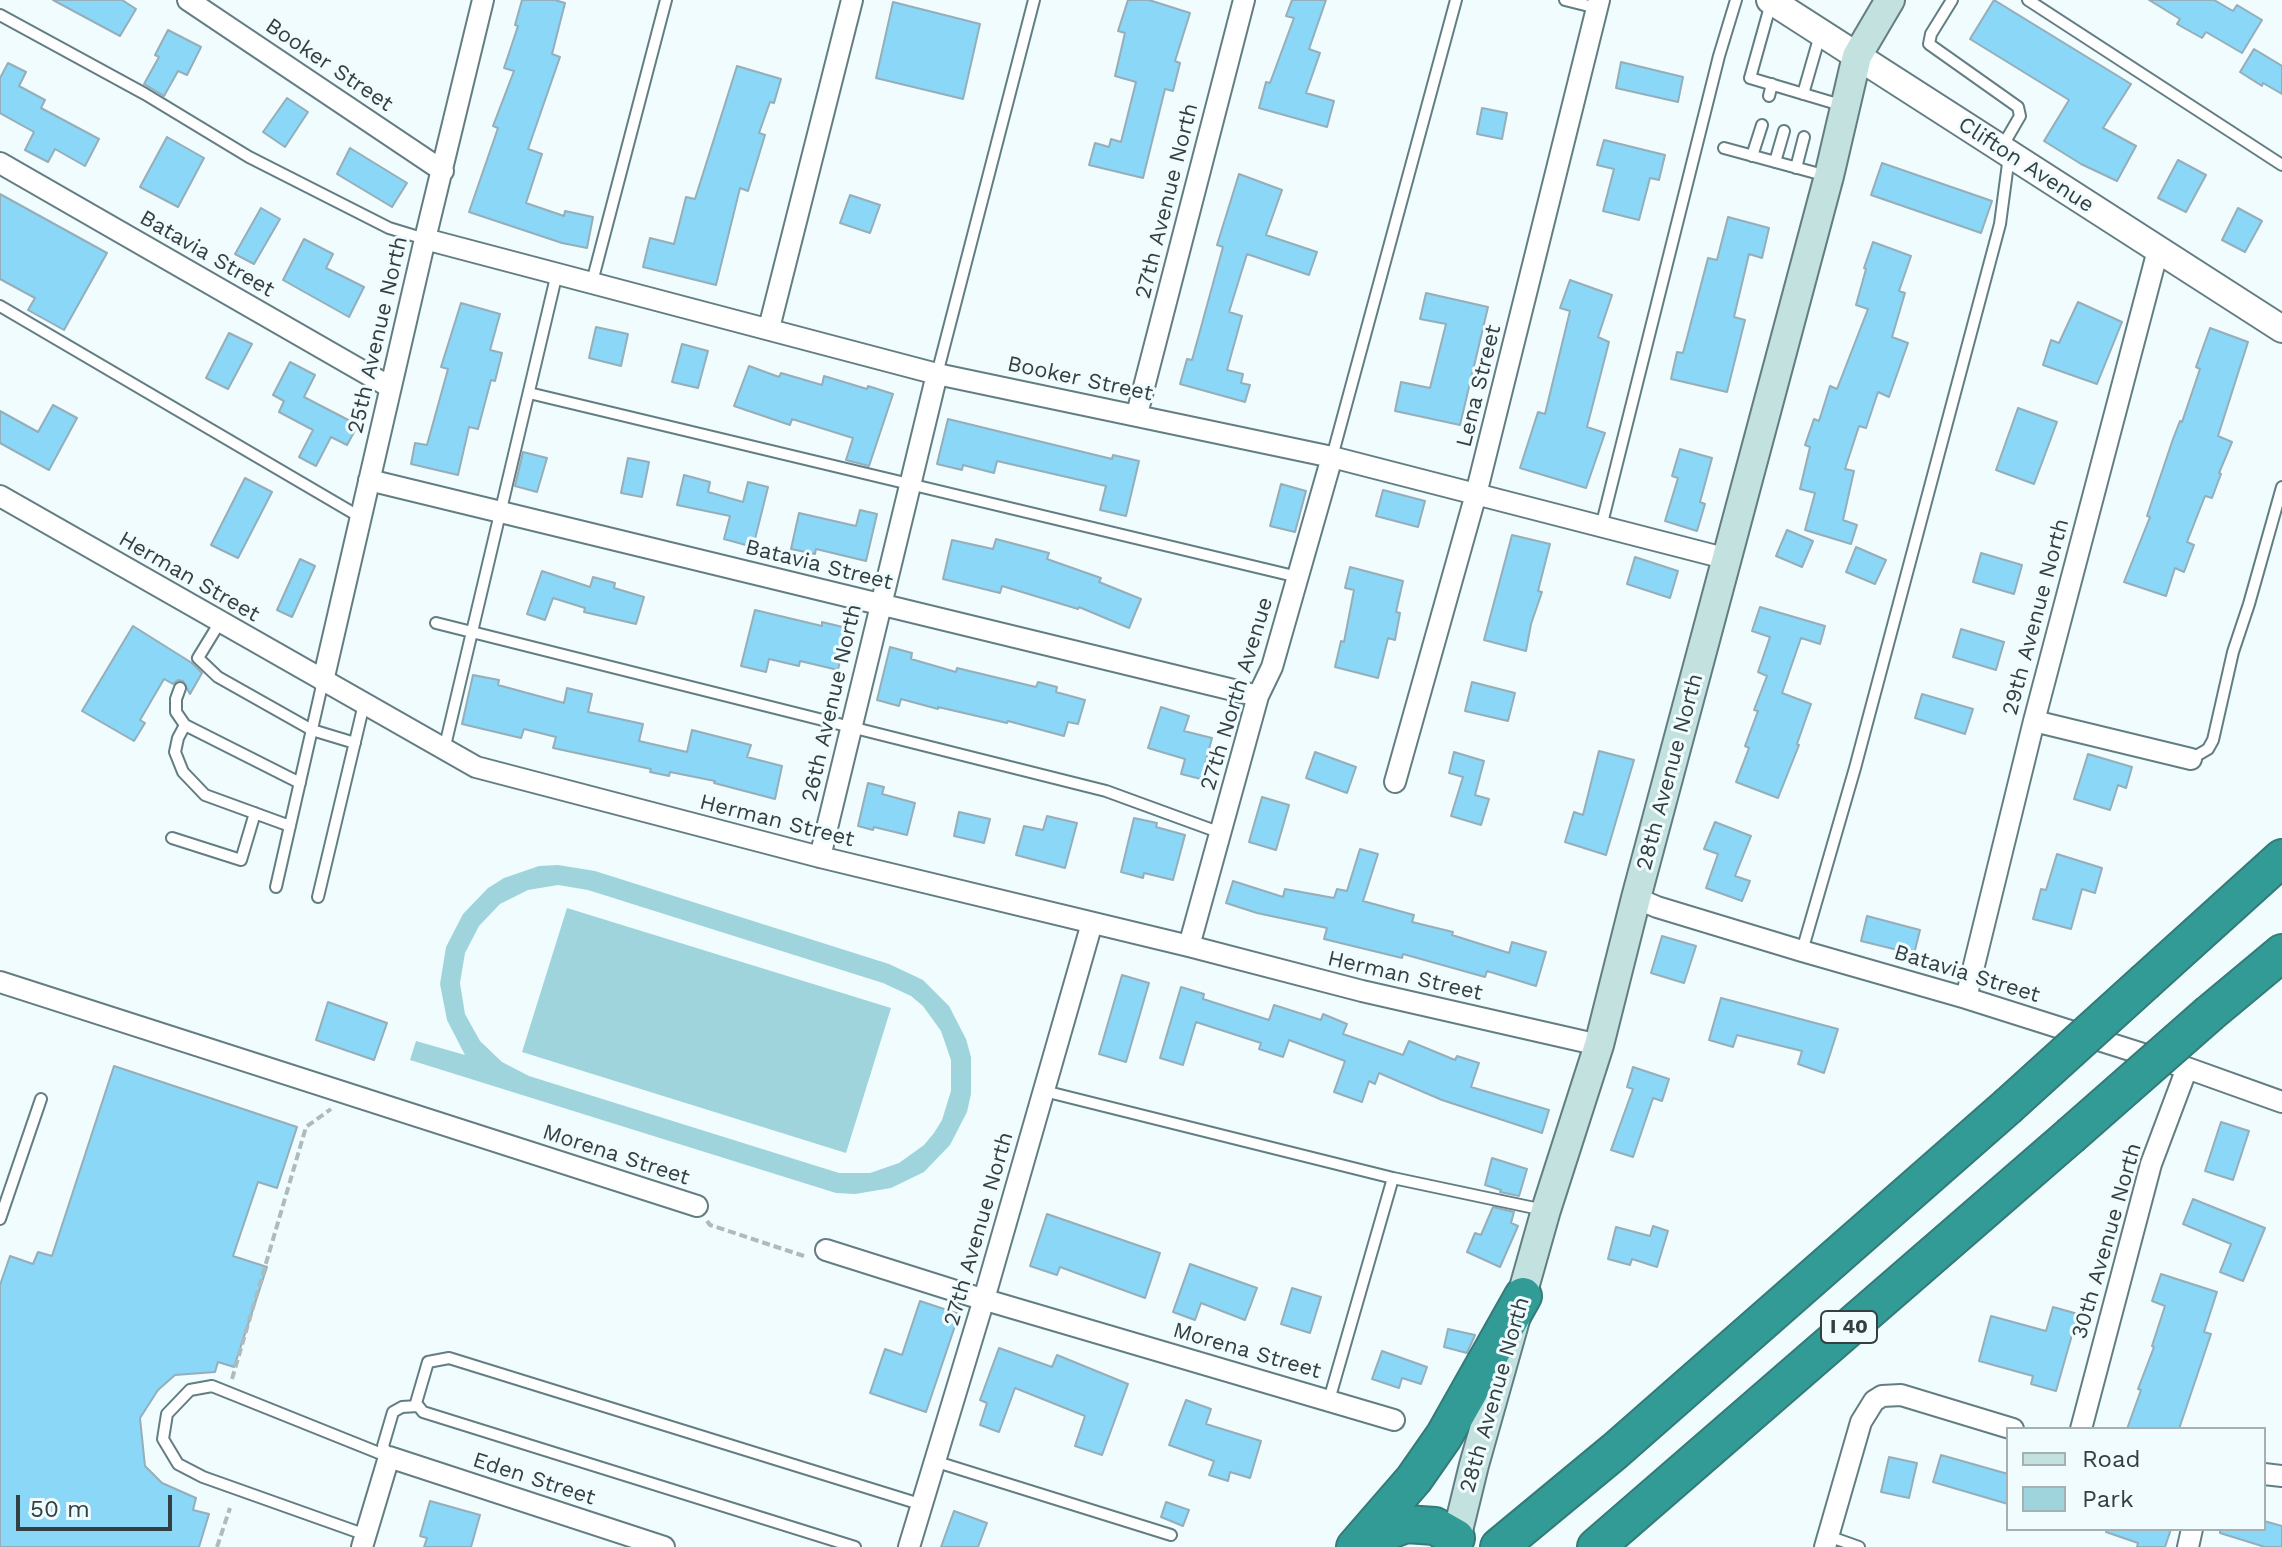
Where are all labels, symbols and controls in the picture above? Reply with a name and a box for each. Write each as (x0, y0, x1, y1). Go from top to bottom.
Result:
street label: Booker Street (260, 13, 398, 117)
street label: 27th Avenue North (1130, 100, 1204, 302)
street label: Clifton Avenue (1953, 111, 2099, 219)
street label: Batavia Street (135, 205, 279, 303)
street label: 25th Avenue North (342, 234, 414, 436)
street label: Lena Street (1451, 322, 1507, 450)
street label: Booker Street (1005, 351, 1155, 407)
street label: 29th Avenue North (1997, 516, 2075, 718)
street label: Herman Street (114, 526, 264, 628)
street label: Batavia Street (742, 534, 896, 596)
street label: 27th North Avenue (1195, 594, 1279, 794)
street label: 26th Avenue North (796, 602, 868, 804)
street label: 28th Avenue North (1631, 671, 1709, 873)
street label: Herman Street (697, 789, 857, 853)
street label: Batavia Street (1891, 939, 2043, 1009)
street label: Herman Street (1325, 945, 1485, 1007)
street label: Morena Street (539, 1119, 693, 1191)
street label: 27th Avenue North (939, 1129, 1019, 1329)
street label: 30th Avenue North (2066, 1140, 2148, 1342)
street label: 28th Avenue North (1454, 1294, 1536, 1496)
road number: I 40 (1821, 1311, 1877, 1343)
street label: Morena Street (1170, 1317, 1324, 1385)
legend (2006, 1427, 2266, 1531)
text: Road (2082, 1445, 2141, 1473)
street label: Eden Street (469, 1447, 599, 1511)
scale bar (20, 1479, 176, 1529)
text: Park (2082, 1485, 2134, 1513)
text: 50 m (30, 1495, 90, 1523)

